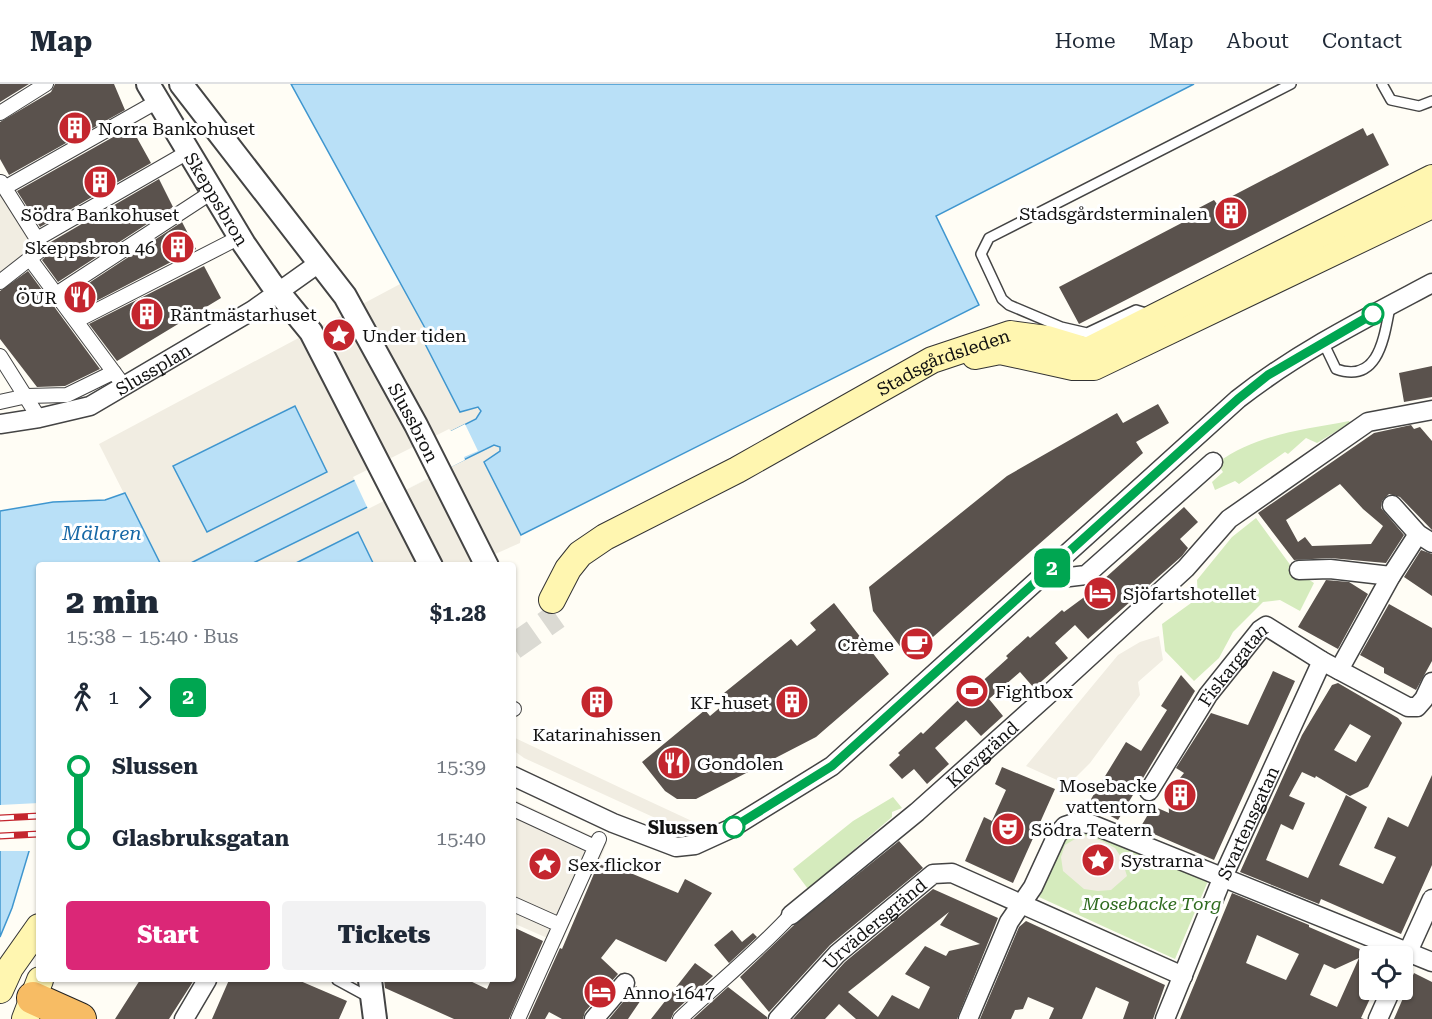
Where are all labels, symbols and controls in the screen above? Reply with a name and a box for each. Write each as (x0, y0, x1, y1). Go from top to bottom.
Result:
text: Map (30, 25, 92, 58)
text: Home (1055, 29, 1116, 53)
text: Map (1149, 29, 1194, 53)
text: About (1227, 29, 1289, 53)
text: Contact (1322, 29, 1402, 53)
building icon: Norra Bankohuset (57, 110, 93, 146)
place label: Norra Bankohuset (98, 118, 255, 139)
street label: Skeppsbron (181, 148, 253, 250)
building icon: Södra Bankohuset (82, 164, 118, 200)
building icon: Stadsgårdsterminalen (1213, 195, 1249, 231)
place label: Stadsgårdsterminalen (1019, 203, 1208, 224)
place label: Södra Bankohuset (21, 204, 179, 225)
building icon: Skeppsbron 46 (160, 229, 196, 265)
place label: Skeppsbron 46 (25, 237, 155, 258)
restaurant icon: ÖUR (62, 279, 98, 315)
place label: ÖUR (16, 287, 57, 308)
building icon: Räntmästarhuset (129, 296, 165, 332)
unlabelled marker (1362, 303, 1384, 325)
place label: Räntmästarhuset (170, 304, 317, 325)
place icon: Under tiden (321, 317, 357, 353)
street label: Stadsgårdsleden (873, 324, 1013, 400)
place label: Under tiden (362, 325, 467, 346)
street label: Slussplan (112, 338, 195, 399)
street label: Slussbron (384, 379, 444, 466)
water label: Mälaren (61, 521, 142, 545)
line badge: 2 (1032, 548, 1072, 588)
text: 2 (1046, 556, 1058, 580)
hotel icon: Sjöfartshotellet (1082, 575, 1118, 611)
text: 2 min (66, 582, 159, 621)
place label: Sjöfartshotellet (1123, 583, 1257, 604)
text: $1.28 (430, 601, 486, 626)
street label: Fiskargatan (1193, 618, 1271, 710)
text: 15:38 – 15:40 · Bus (66, 624, 238, 648)
cafe icon: Crème (899, 626, 935, 662)
place label: Crème (838, 634, 894, 655)
sports icon: Fightbox (954, 673, 990, 709)
icon: walk (66, 681, 99, 714)
icon: forward (128, 681, 161, 714)
place label: Fightbox (995, 681, 1073, 702)
building icon: Katarinahissen (579, 684, 615, 720)
building icon: KF-huset (774, 684, 810, 720)
text: 1 (108, 685, 119, 709)
text: 2 (182, 685, 194, 709)
place label: KF-huset (690, 692, 769, 713)
street label: Klevgränd (942, 716, 1023, 791)
place label: Katarinahissen (532, 724, 662, 745)
restaurant icon: Gondolen (656, 745, 692, 781)
place label: Gondolen (697, 753, 784, 774)
text: Slussen (112, 754, 198, 779)
text: 15:39 (436, 754, 486, 778)
street label: Svartensgatan (1213, 762, 1283, 883)
place label: Mosebacke vattentorn (1059, 775, 1157, 817)
building icon: Mosebacke vattentorn (1162, 777, 1198, 813)
theatre icon: Södra Teatern (990, 811, 1026, 847)
marker: Slussen (723, 816, 745, 838)
place label: Slussen (648, 817, 718, 838)
place label: Södra Teatern (1031, 819, 1153, 840)
text: Glasbruksgatan (112, 826, 289, 851)
text: 15:40 (436, 826, 486, 850)
place icon: Systrarna (1080, 842, 1116, 878)
place icon: Sex flickor (527, 846, 563, 882)
place label: Systrarna (1121, 850, 1204, 871)
place label: Sex flickor (568, 854, 661, 875)
street label: Urvädersgränd (818, 873, 931, 973)
park label: Mosebacke Torg (1082, 893, 1221, 914)
button: Start (66, 901, 270, 970)
button: Tickets (282, 901, 486, 970)
map controls (1359, 946, 1413, 1000)
button: locate (1359, 946, 1413, 1000)
hotel icon: Anno 1647 (582, 974, 618, 1010)
place label: Anno 1647 (623, 982, 715, 1003)

